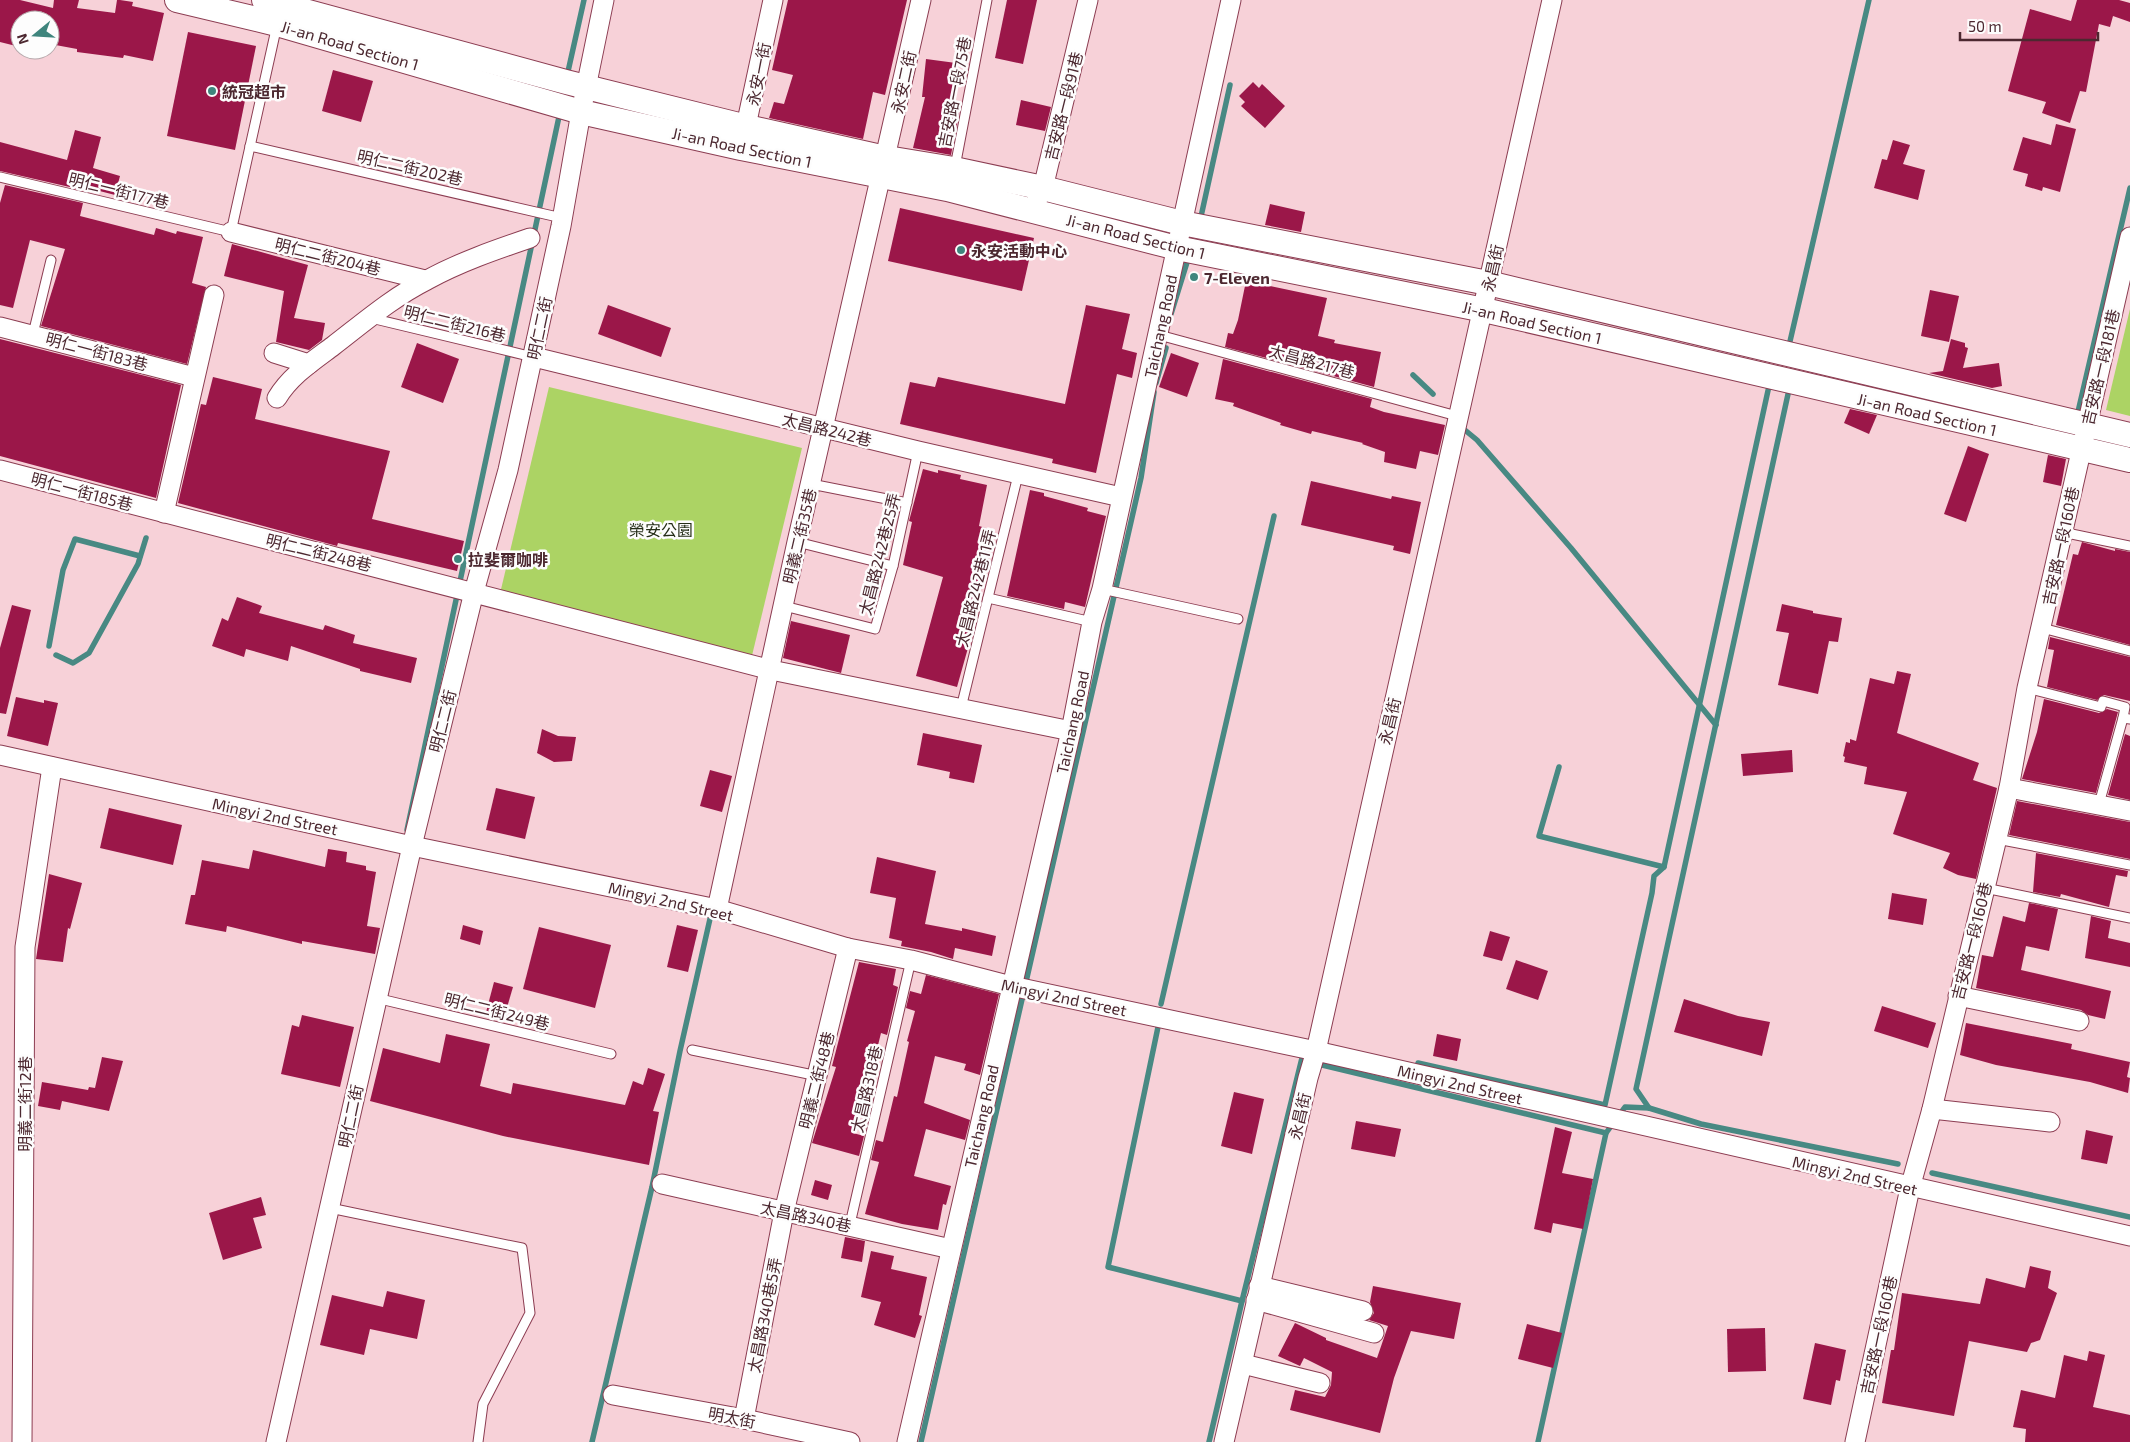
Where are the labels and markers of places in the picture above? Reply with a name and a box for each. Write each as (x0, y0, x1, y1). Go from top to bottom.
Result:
place label: 統冠超市 (222, 82, 286, 101)
marker: 統冠超市 (206, 85, 218, 97)
place label: 永安活動中心 (971, 241, 1067, 260)
marker: 永安活動中心 (955, 244, 967, 256)
place label: 7-Eleven (1204, 268, 1270, 287)
marker: 7-Eleven (1188, 271, 1200, 283)
place label: 拉斐爾咖啡 (468, 550, 548, 569)
marker: 拉斐爾咖啡 (452, 553, 464, 565)

